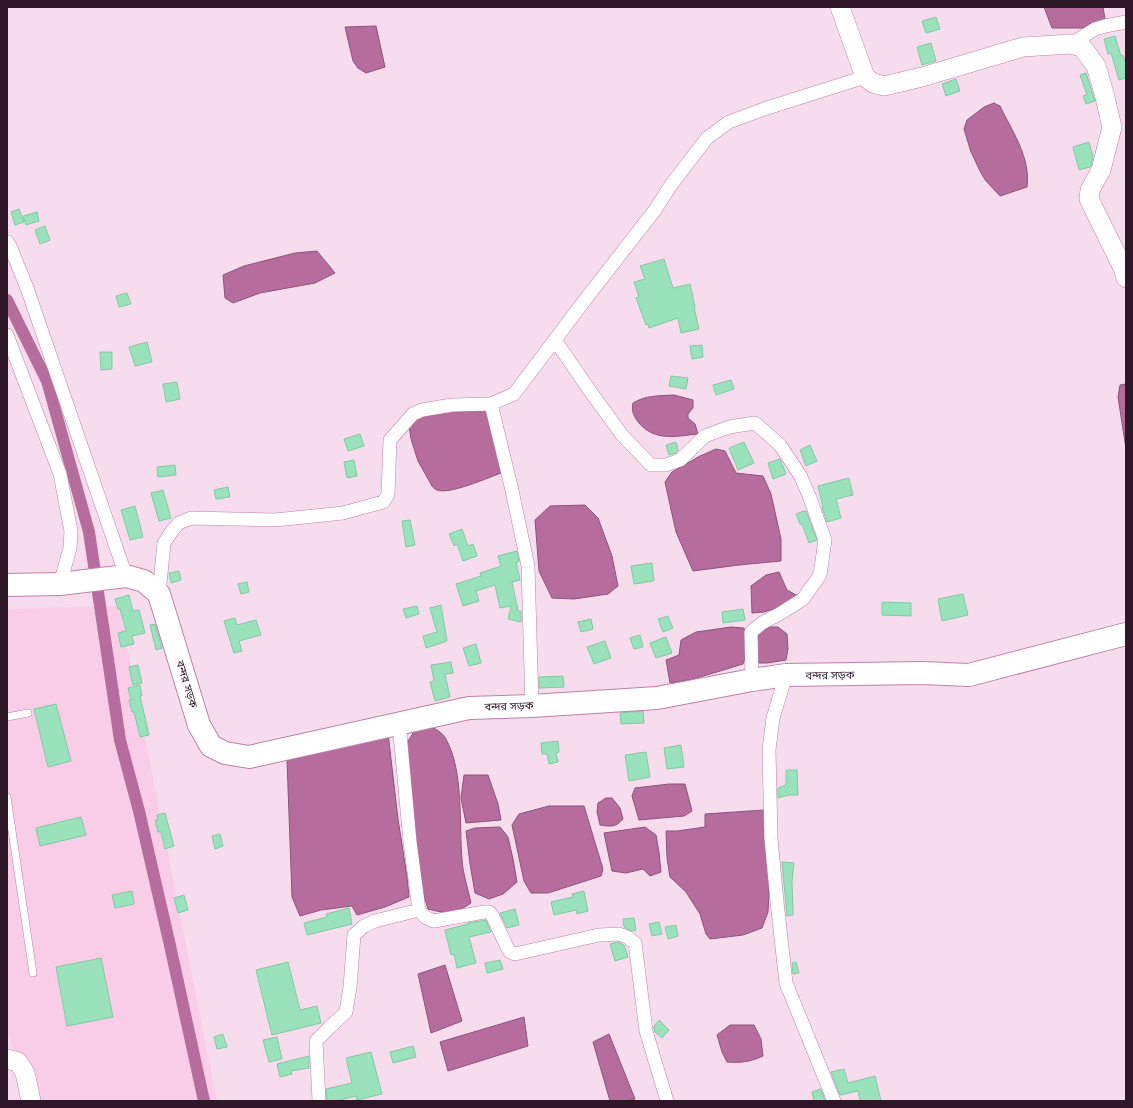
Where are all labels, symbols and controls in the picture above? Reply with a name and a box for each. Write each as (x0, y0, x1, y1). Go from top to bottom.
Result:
street label: বন্দর সড়ক (173, 657, 202, 710)
street label: বন্দর সড়ক (804, 667, 855, 682)
street label: বন্দর সড়ক (483, 697, 534, 714)

